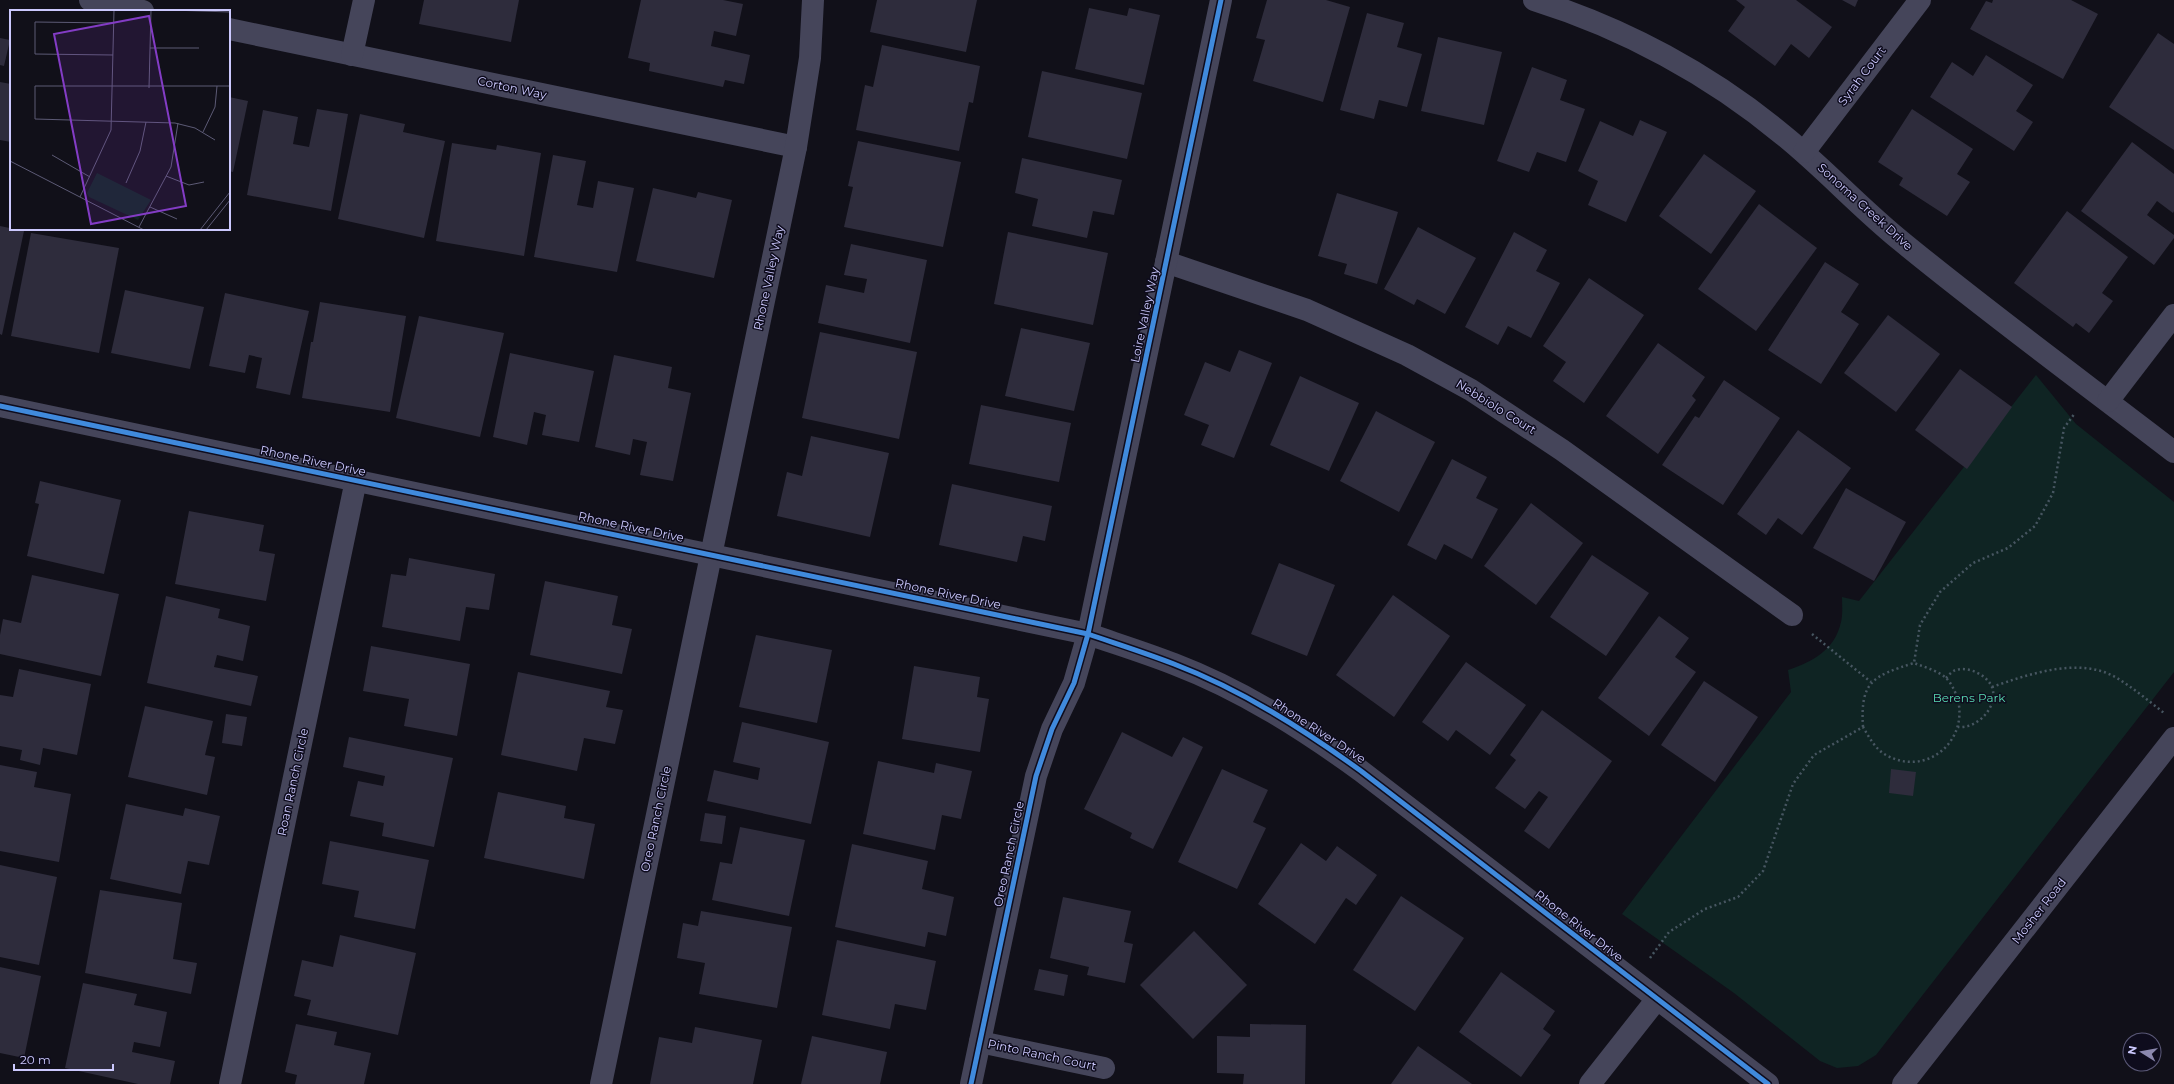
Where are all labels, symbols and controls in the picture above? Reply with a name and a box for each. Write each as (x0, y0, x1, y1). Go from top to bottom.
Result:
inset map (10, 10, 230, 230)
street label: Syrah Court (1834, 43, 1889, 108)
street label: Corton Way (476, 73, 548, 102)
street label: Sonoma Creek Drive (1815, 160, 1916, 253)
street label: Rhone Valley Way (750, 224, 787, 332)
street label: Loire Valley Way (1127, 265, 1162, 364)
street label: Nebbiolo Court (1453, 376, 1539, 437)
street label: Rhone River Drive (259, 442, 367, 479)
street label: Rhone River Drive (577, 508, 685, 545)
street label: Rhone River Drive (894, 575, 1002, 612)
park label: Berens Park (1933, 690, 2006, 705)
street label: Rhone River Drive (1270, 695, 1369, 766)
street label: Roan Ranch Circle (274, 727, 311, 837)
street label: Oreo Ranch Circle (637, 765, 674, 873)
street label: Oreo Ranch Circle (990, 800, 1027, 908)
street label: Mosher Road (2008, 875, 2069, 947)
street label: Rhone River Drive (1532, 887, 1626, 965)
north arrow (2122, 1032, 2162, 1072)
street label: Pinto Ranch Court (986, 1036, 1098, 1073)
text: N (2124, 1044, 2140, 1056)
scale bar (14, 1046, 113, 1072)
text: 20 m (20, 1052, 51, 1067)

